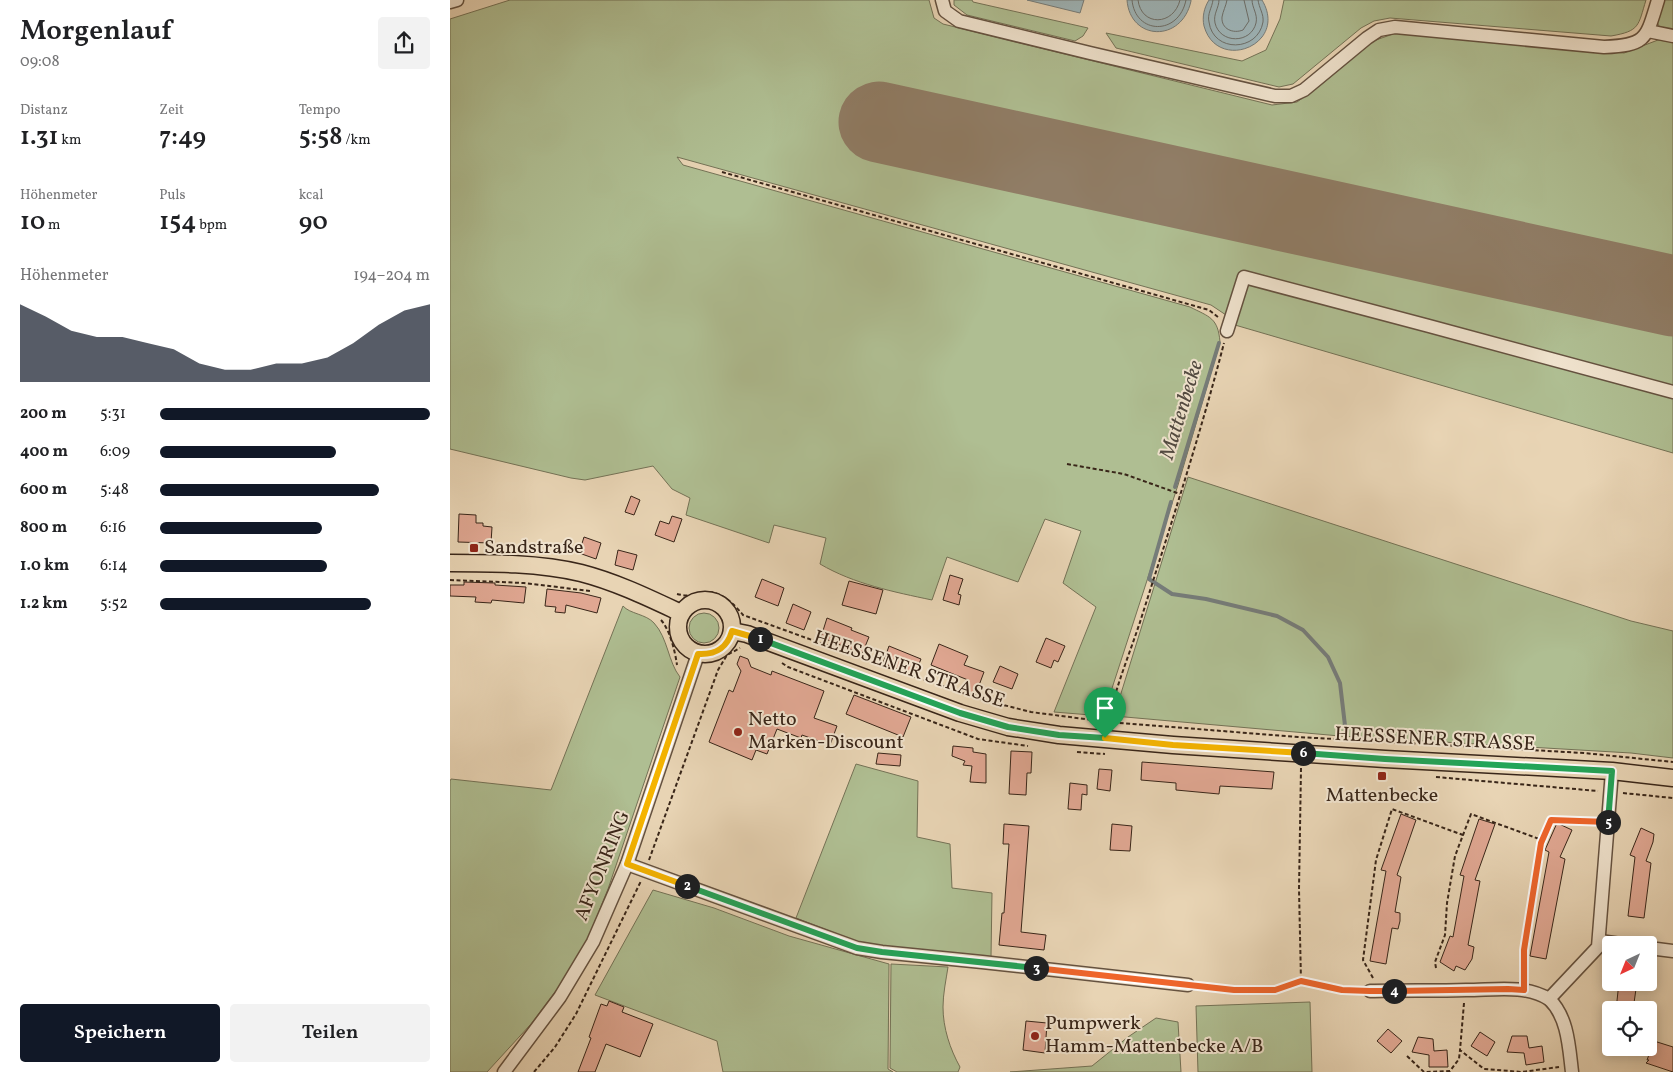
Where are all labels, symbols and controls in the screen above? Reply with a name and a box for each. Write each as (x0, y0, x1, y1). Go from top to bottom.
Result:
text: Morgenlauf (20, 12, 172, 51)
button: share (378, 17, 430, 69)
text: 09:08 (20, 51, 60, 73)
text: Distanz (20, 101, 68, 120)
text: Zeit (159, 101, 184, 120)
text: Tempo (299, 101, 340, 120)
text: 1.31 (20, 120, 59, 155)
text: 7:49 (159, 120, 206, 155)
text: 5:58 (299, 120, 343, 155)
text: km (59, 131, 81, 150)
text: /km (343, 131, 371, 150)
text: Höhenmeter (20, 186, 98, 205)
text: Puls (159, 186, 186, 205)
text: kcal (299, 186, 324, 205)
text: 10 (20, 205, 45, 240)
text: 154 (159, 205, 196, 240)
text: 90 (299, 205, 328, 240)
text: m (45, 216, 60, 235)
text: bpm (196, 216, 227, 235)
text: Höhenmeter (20, 265, 109, 287)
text: 194–204 m (353, 265, 430, 287)
water label: Mattenbecke (1153, 357, 1211, 464)
text: 200 m (20, 403, 67, 425)
text: 5:31 (100, 403, 126, 425)
text: 400 m (20, 441, 68, 463)
text: 6:09 (100, 441, 130, 463)
text: 600 m (20, 479, 67, 501)
text: 5:48 (100, 479, 129, 501)
text: 800 m (20, 517, 67, 539)
text: 6:16 (100, 517, 126, 539)
place label: Sandstraße (484, 534, 584, 562)
marker: Sandstraße (468, 542, 480, 554)
text: 1.0 km (20, 555, 69, 577)
text: 6:14 (100, 555, 128, 577)
text: 1.2 km (20, 593, 68, 615)
text: 5:52 (100, 593, 128, 615)
street label: HEESSENER STRASSE (809, 624, 1009, 716)
pin: 1 (748, 626, 772, 652)
text: 1 (758, 630, 763, 649)
pin (1084, 687, 1126, 738)
icon: arrive (1091, 694, 1119, 722)
place label: Netto Marken-Discount (748, 706, 904, 757)
street label: HEESSENER STRASSE (1334, 721, 1536, 759)
marker: Netto Marken-Discount (732, 726, 744, 738)
pin: 6 (1290, 740, 1316, 766)
text: 6 (1300, 744, 1307, 763)
marker: Mattenbecke (1376, 770, 1388, 782)
place label: Mattenbecke (1326, 782, 1438, 810)
street label: AFYONRING (568, 807, 638, 925)
pin: 5 (1596, 810, 1620, 834)
text: 5 (1605, 813, 1612, 832)
pin: 2 (674, 874, 700, 898)
text: 2 (684, 877, 691, 896)
north arrow (1602, 936, 1658, 991)
map controls (1602, 936, 1657, 1056)
pin: 3 (1024, 956, 1048, 980)
text: 3 (1033, 959, 1040, 978)
pin: 4 (1382, 978, 1406, 1004)
text: 4 (1390, 982, 1399, 1001)
button: locate (1602, 1001, 1657, 1056)
button: Speichern (20, 1004, 220, 1062)
button: Teilen (230, 1004, 430, 1062)
place label: Pumpwerk Hamm-Mattenbecke A/B (1045, 1010, 1264, 1061)
marker: Pumpwerk Hamm-Mattenbecke A/B (1029, 1030, 1041, 1042)

